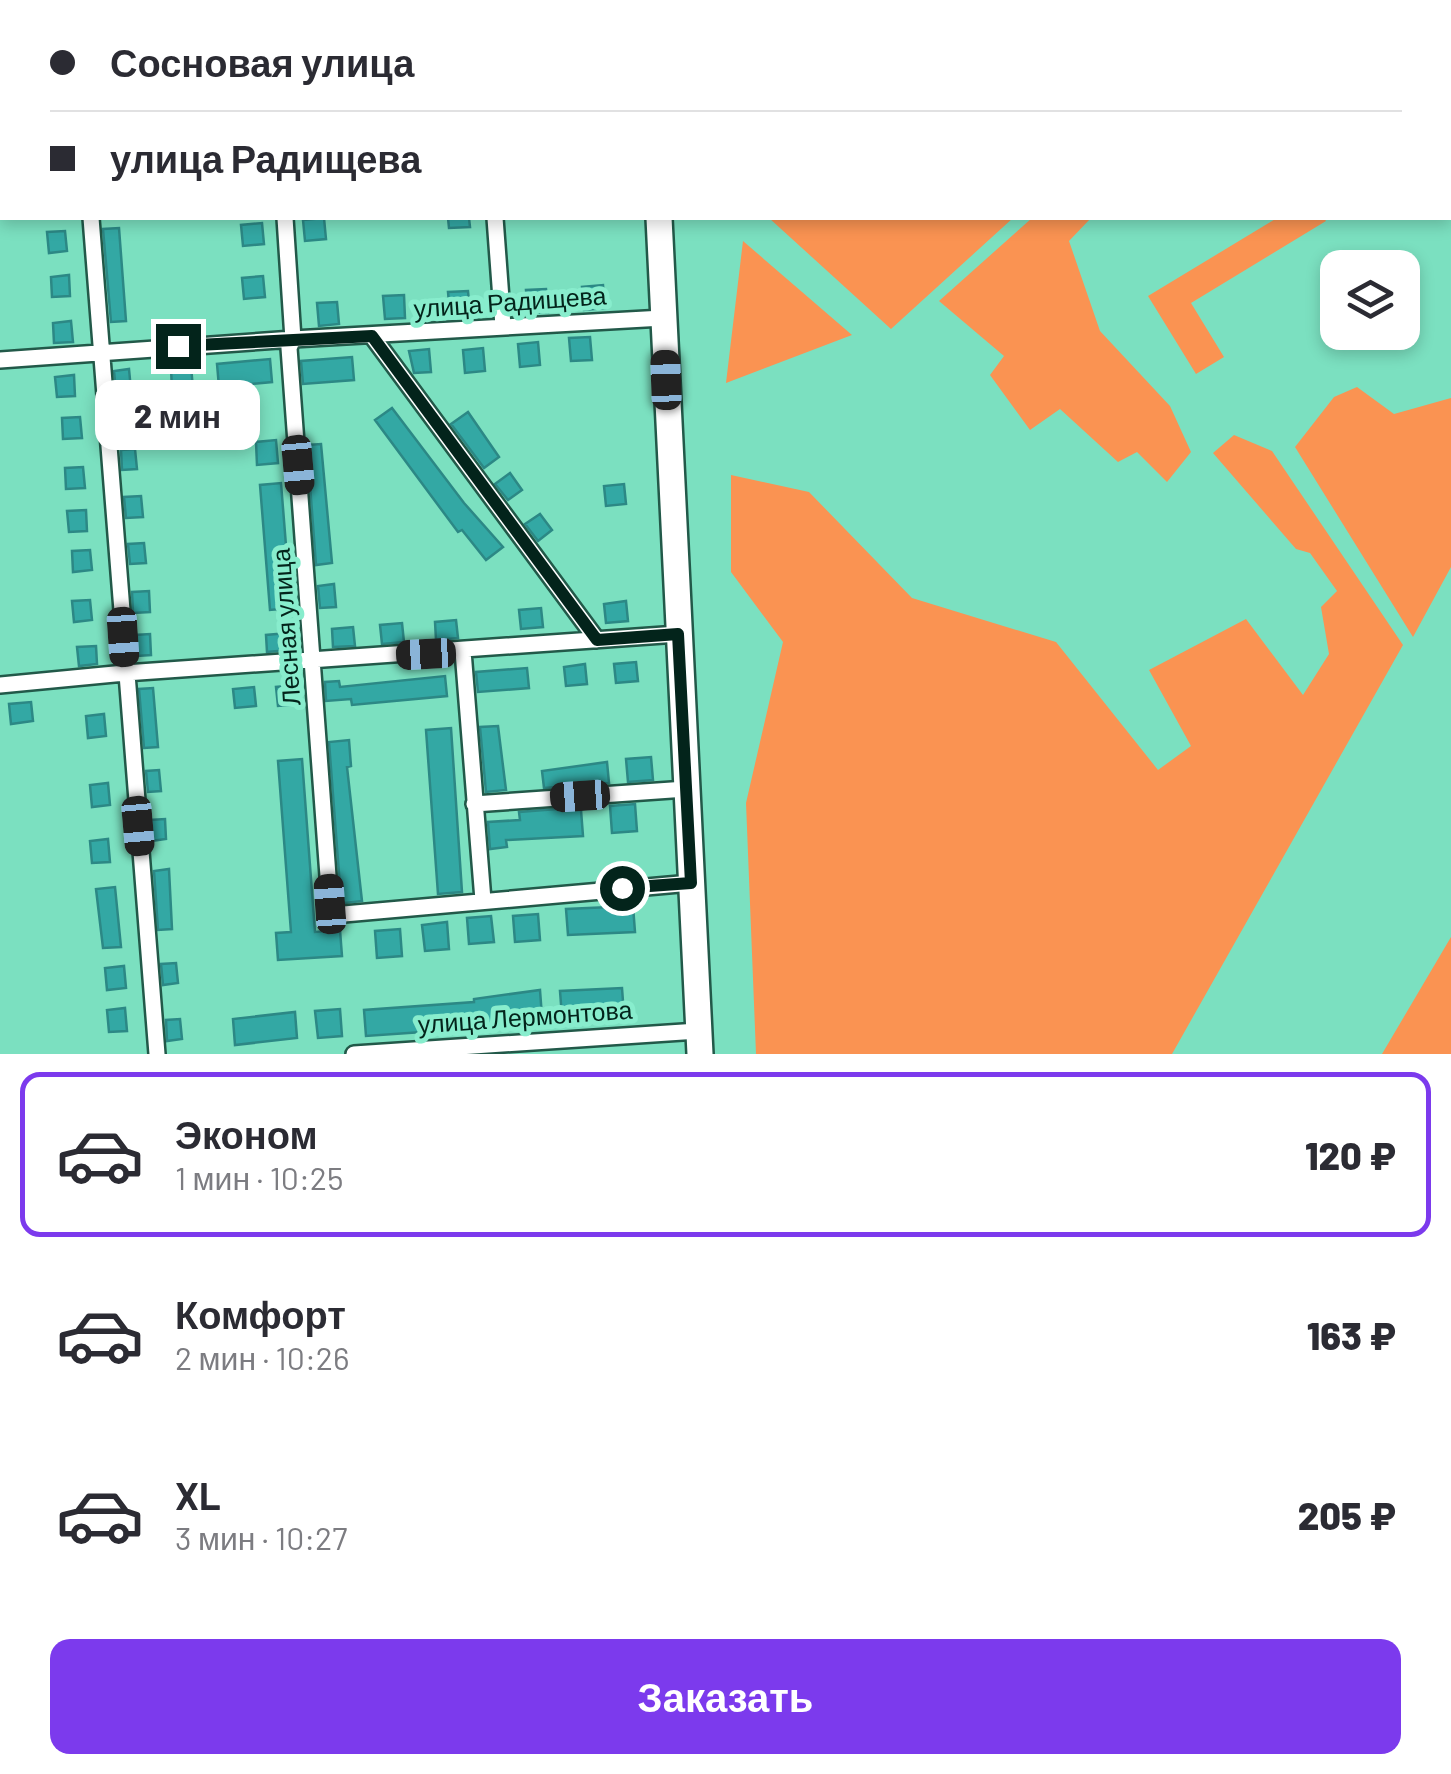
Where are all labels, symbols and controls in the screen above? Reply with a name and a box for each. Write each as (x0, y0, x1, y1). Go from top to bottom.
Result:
text: Сосновая улица (110, 39, 414, 85)
text: улица Радищева (110, 135, 421, 181)
map controls (1320, 250, 1420, 350)
button: layers (1320, 250, 1420, 350)
street label: улица Радищева (413, 279, 607, 323)
route end (156, 324, 201, 369)
car (650, 349, 682, 411)
callout: 2 мин (96, 381, 260, 451)
text: 2 мин (134, 396, 221, 434)
car (280, 434, 316, 496)
street label: Лесная улица (265, 547, 305, 707)
car (106, 606, 140, 668)
car (395, 637, 457, 671)
car (549, 779, 611, 813)
car (120, 795, 156, 857)
route start (600, 866, 645, 911)
car (313, 873, 347, 935)
street label: улица Лермонтова (417, 994, 633, 1038)
icon: car (55, 1110, 145, 1200)
text: Эконом (175, 1111, 318, 1157)
text: 120 ₽ (1305, 1132, 1396, 1178)
text: 1 мин · 10:25 (175, 1158, 343, 1196)
icon: car (55, 1290, 145, 1380)
text: Комфорт (175, 1291, 346, 1337)
text: 163 ₽ (1307, 1312, 1396, 1358)
text: 2 мин · 10:26 (175, 1338, 349, 1376)
icon: car (55, 1470, 145, 1560)
text: XL (175, 1472, 221, 1518)
text: 205 ₽ (1298, 1492, 1396, 1538)
text: 3 мин · 10:27 (175, 1518, 347, 1556)
button: Заказать (50, 1639, 1401, 1754)

